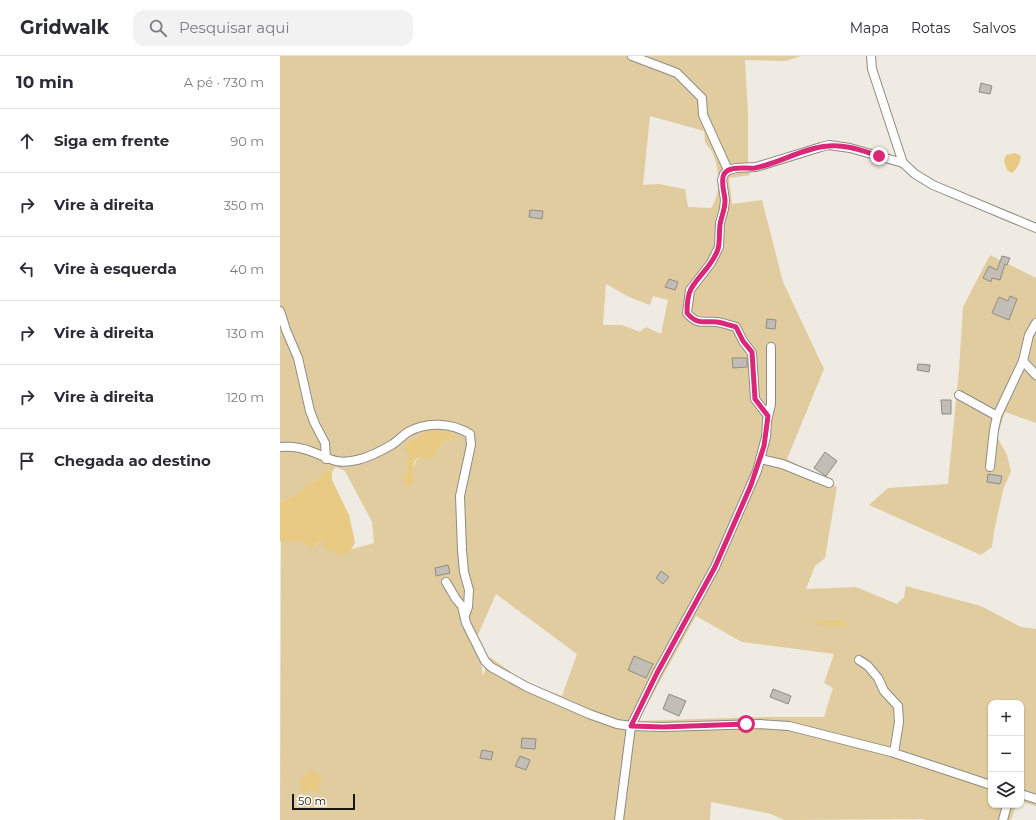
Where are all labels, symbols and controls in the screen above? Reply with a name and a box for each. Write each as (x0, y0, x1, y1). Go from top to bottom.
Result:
search box (133, 10, 413, 46)
text: Gridwalk (20, 16, 109, 39)
icon: search (147, 17, 169, 39)
text: Pesquisar aqui (179, 18, 289, 37)
text: Mapa (850, 19, 889, 37)
text: Rotas (911, 19, 950, 37)
text: Salvos (972, 19, 1016, 37)
text: 10 min (16, 72, 74, 92)
text: A pé · 730 m (184, 74, 264, 90)
icon: ahead (16, 130, 38, 152)
text: Siga em frente (54, 131, 169, 150)
text: 90 m (230, 133, 264, 149)
route end (870, 147, 888, 165)
icon: right (16, 194, 38, 216)
text: Vire à direita (54, 195, 154, 214)
text: 350 m (224, 197, 264, 213)
icon: left (16, 258, 38, 280)
text: Vire à esquerda (54, 259, 177, 278)
text: 40 m (230, 261, 264, 277)
icon: right (16, 322, 38, 344)
text: Vire à direita (54, 323, 154, 342)
text: 130 m (226, 325, 264, 341)
icon: right (16, 386, 38, 408)
text: Vire à direita (54, 387, 154, 406)
text: 120 m (226, 389, 264, 405)
icon: arrive (16, 450, 38, 472)
text: Chegada ao destino (54, 451, 211, 470)
map controls (988, 700, 1024, 808)
button: + (988, 700, 1024, 736)
route start (737, 715, 755, 733)
button: − (988, 736, 1024, 772)
button: layers (988, 772, 1024, 808)
scale bar (292, 792, 355, 811)
text: 50 m (298, 794, 326, 808)

